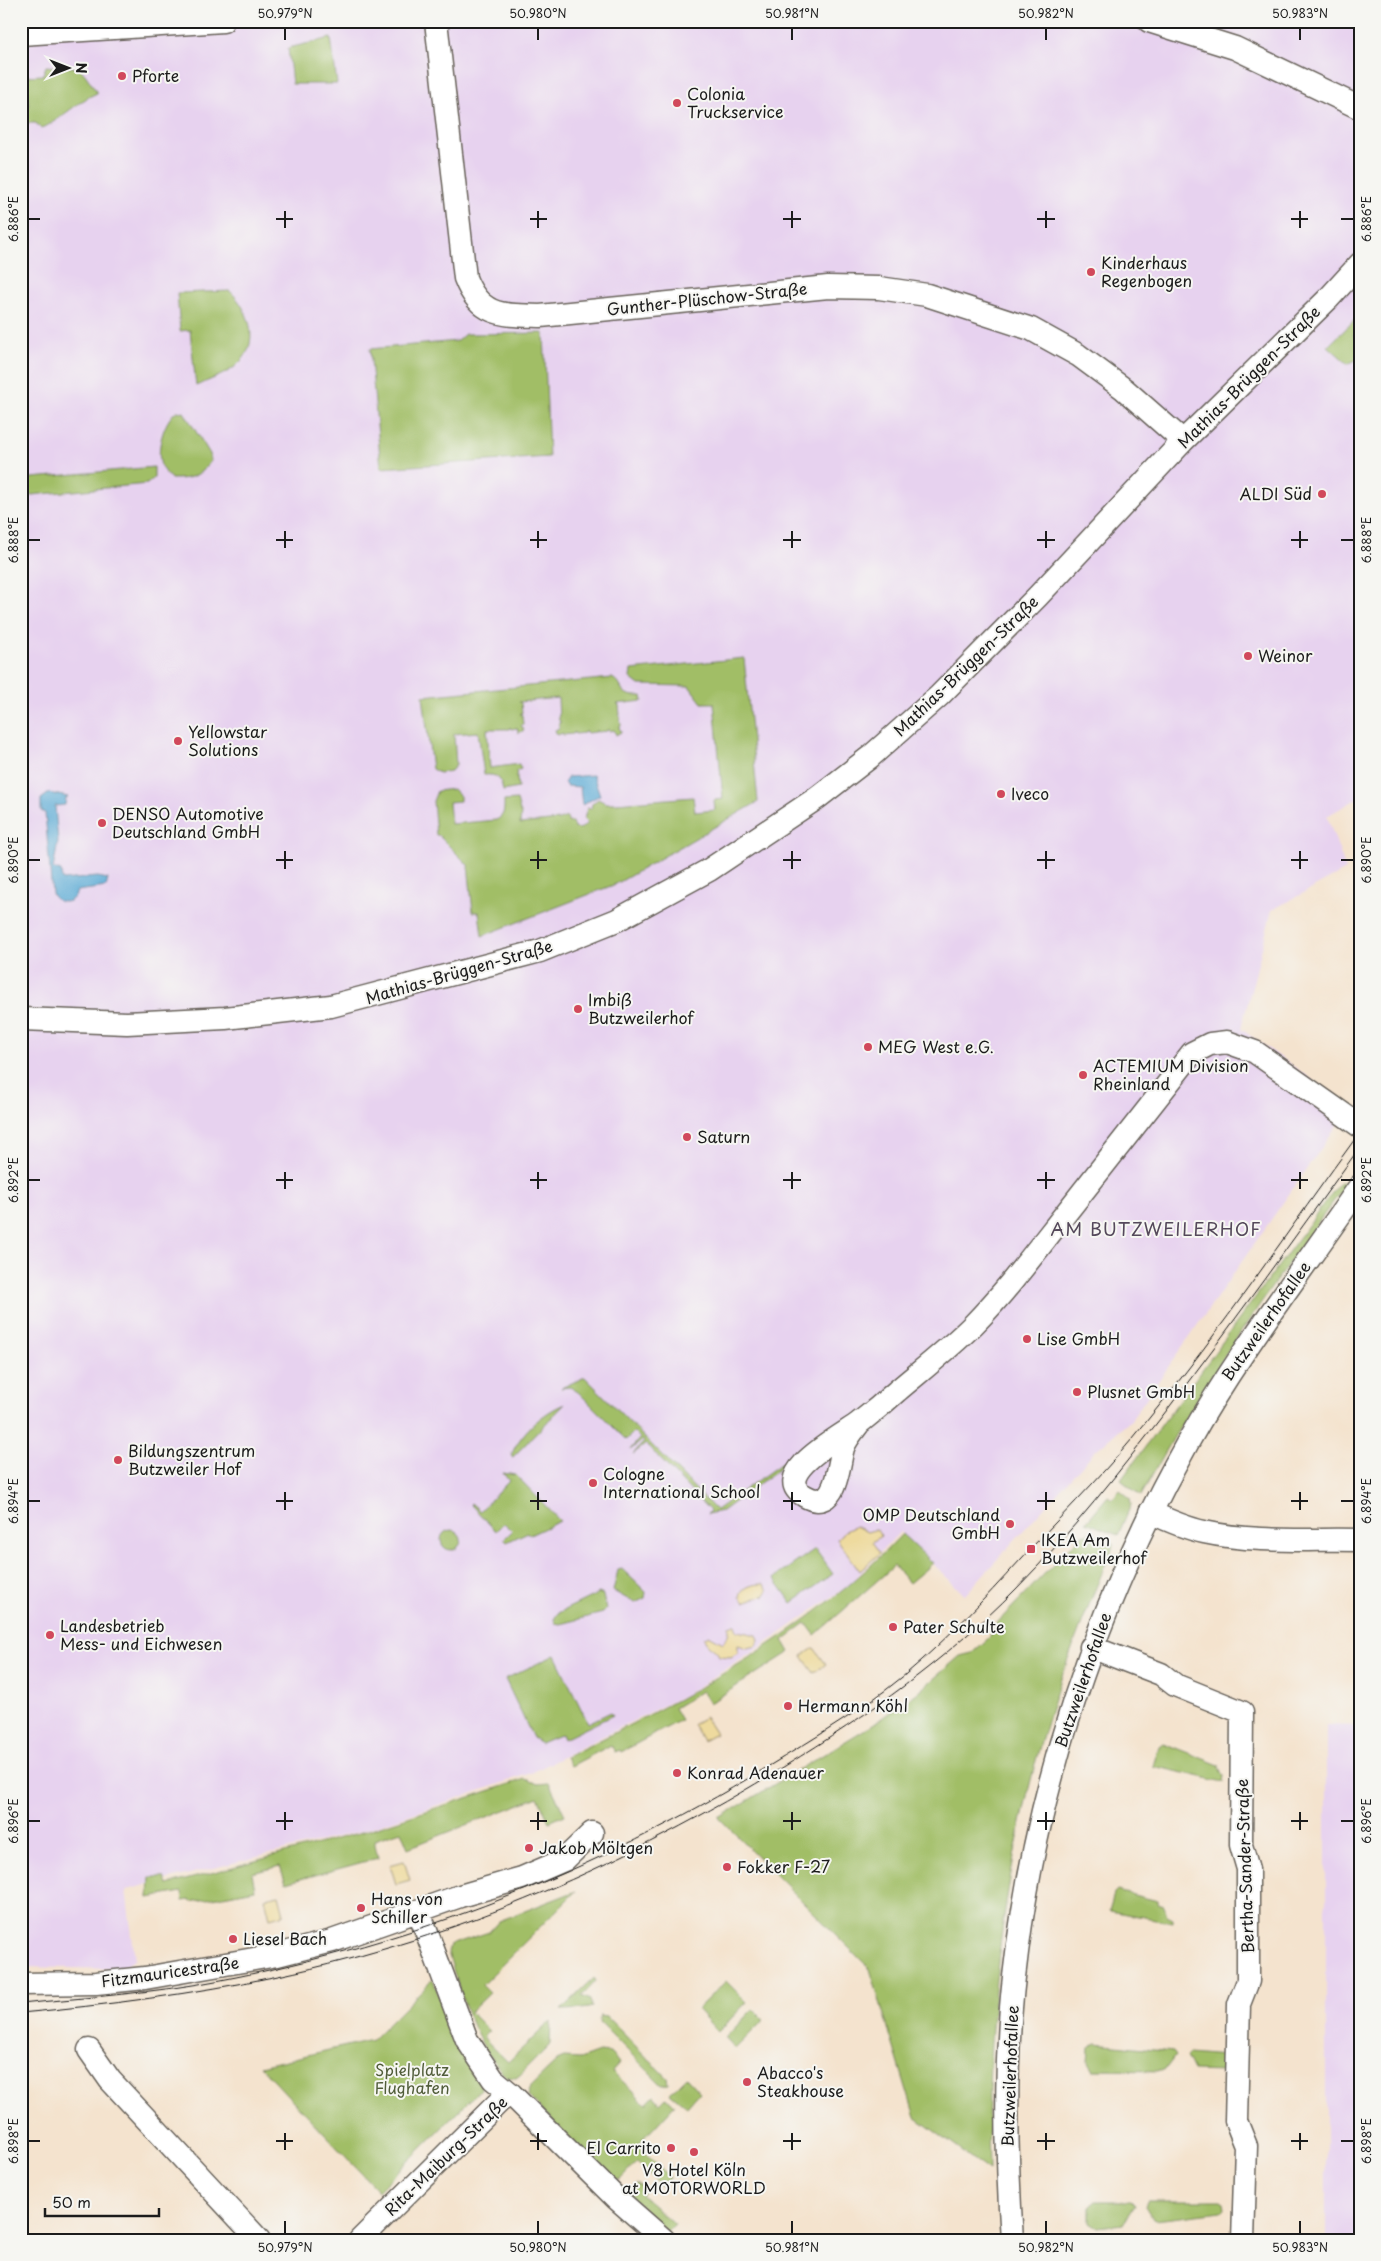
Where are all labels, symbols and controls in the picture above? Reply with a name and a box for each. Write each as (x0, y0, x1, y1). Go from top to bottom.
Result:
text: 50.979°N (257, 4, 313, 22)
text: 50.980°N (509, 4, 567, 22)
text: 50.981°N (765, 4, 819, 22)
text: 50.982°N (1018, 4, 1074, 22)
text: 50.983°N (1272, 4, 1328, 22)
north arrow (42, 42, 92, 92)
text: N (71, 62, 92, 74)
place label: Pforte (132, 63, 179, 87)
marker: Pforte (116, 70, 128, 82)
place label: Colonia Truckservice (687, 81, 783, 123)
marker: Colonia Truckservice (671, 97, 683, 109)
text: 6.886°E (4, 196, 22, 242)
text: 6.886°E (1357, 196, 1375, 242)
place label: Kinderhaus Regenbogen (1101, 250, 1192, 292)
marker: Kinderhaus Regenbogen (1085, 266, 1097, 278)
street label: Gunther-Plüschow-Straße (606, 276, 808, 320)
street label: Mathias-Brüggen-Straße (1171, 299, 1325, 453)
place label: ALDI Süd (1240, 481, 1312, 505)
marker: ALDI Süd (1316, 488, 1328, 500)
text: 6.888°E (4, 517, 22, 563)
text: 6.888°E (1357, 517, 1375, 563)
street label: Mathias-Brüggen-Straße (887, 589, 1043, 741)
place label: Weinor (1258, 643, 1313, 667)
marker: Weinor (1242, 650, 1254, 662)
place label: Yellowstar Solutions (188, 719, 268, 761)
marker: Yellowstar Solutions (172, 735, 184, 747)
place label: Iveco (1011, 781, 1049, 805)
marker: Iveco (995, 788, 1007, 800)
place label: DENSO Automotive Deutschland GmbH (112, 801, 264, 843)
marker: DENSO Automotive Deutschland GmbH (96, 817, 108, 829)
text: 6.890°E (4, 837, 22, 883)
text: 6.890°E (1357, 837, 1375, 883)
street label: Mathias-Brüggen-Straße (362, 933, 555, 1009)
place label: Imbiß Butzweilerhof (588, 987, 695, 1029)
marker: Imbiß Butzweilerhof (572, 1003, 584, 1015)
place label: MEG West e.G. (878, 1034, 994, 1058)
marker: MEG West e.G. (862, 1041, 874, 1053)
place label: ACTEMIUM Division Rheinland (1093, 1053, 1249, 1095)
marker: ACTEMIUM Division Rheinland (1077, 1069, 1089, 1081)
place label: Saturn (697, 1124, 750, 1148)
marker: Saturn (681, 1131, 693, 1143)
text: 6.892°E (4, 1157, 22, 1203)
text: 6.892°E (1357, 1157, 1375, 1203)
district label: AM BUTZWEILERHOF (1050, 1215, 1262, 1242)
street label: Butzweilerhofallee (1215, 1255, 1316, 1385)
place label: Lise GmbH (1037, 1326, 1120, 1350)
marker: Lise GmbH (1021, 1333, 1033, 1345)
place label: Plusnet GmbH (1087, 1379, 1195, 1403)
marker: Plusnet GmbH (1071, 1386, 1083, 1398)
place label: Bildungszentrum Butzweiler Hof (128, 1438, 255, 1480)
marker: Bildungszentrum Butzweiler Hof (112, 1454, 124, 1466)
place label: Cologne International School (603, 1461, 760, 1503)
marker: Cologne International School (587, 1477, 599, 1489)
text: 6.894°E (4, 1478, 22, 1524)
text: 6.894°E (1357, 1478, 1375, 1524)
place label: OMP Deutschland GmbH (863, 1502, 1000, 1544)
marker: OMP Deutschland GmbH (1004, 1518, 1016, 1530)
place label: IKEA Am Butzweilerhof (1041, 1527, 1148, 1569)
marker: IKEA Am Butzweilerhof (1025, 1543, 1037, 1555)
street label: Butzweilerhofallee (1048, 1609, 1117, 1750)
place label: Landesbetrieb Mess- und Eichwesen (60, 1613, 222, 1655)
place label: Pater Schulte (903, 1614, 1005, 1638)
marker: Pater Schulte (887, 1621, 899, 1633)
marker: Landesbetrieb Mess- und Eichwesen (44, 1629, 56, 1641)
place label: Hermann Köhl (798, 1693, 908, 1717)
marker: Hermann Köhl (782, 1700, 794, 1712)
place label: Konrad Adenauer (687, 1760, 824, 1784)
marker: Konrad Adenauer (671, 1767, 683, 1779)
street label: Bertha-Sander-Straße (1229, 1778, 1259, 1954)
text: 6.896°E (4, 1798, 22, 1844)
text: 6.896°E (1357, 1798, 1375, 1844)
place label: Jakob Möltgen (539, 1835, 653, 1859)
marker: Jakob Möltgen (523, 1842, 535, 1854)
place label: Fokker F-27 (737, 1854, 830, 1878)
marker: Fokker F-27 (721, 1861, 733, 1873)
place label: Hans von Schiller (371, 1886, 443, 1928)
marker: Hans von Schiller (355, 1902, 367, 1914)
place label: Liesel Bach (243, 1926, 327, 1950)
marker: Liesel Bach (227, 1933, 239, 1945)
street label: Fitzmauricestraße (99, 1949, 240, 1993)
street label: Butzweilerhofallee (995, 2005, 1023, 2147)
park label: Spielplatz Flughafen (374, 2057, 450, 2099)
place label: Abacco's Steakhouse (757, 2060, 844, 2102)
marker: Abacco's Steakhouse (741, 2076, 753, 2088)
street label: Rita-Maiburg-Straße (378, 2090, 512, 2221)
text: 6.898°E (4, 2118, 22, 2164)
text: 6.898°E (1357, 2118, 1375, 2164)
place label: El Carrito (587, 2135, 661, 2159)
marker: El Carrito (665, 2142, 677, 2154)
marker: V8 Hotel Köln at MOTORWORLD (688, 2146, 700, 2158)
place label: V8 Hotel Köln at MOTORWORLD (622, 2157, 766, 2199)
scale bar (45, 2186, 159, 2218)
text: 50 m (52, 2190, 91, 2213)
text: 50.979°N (257, 2238, 313, 2256)
text: 50.980°N (509, 2238, 567, 2256)
text: 50.981°N (765, 2238, 819, 2256)
text: 50.982°N (1018, 2238, 1074, 2256)
text: 50.983°N (1272, 2238, 1328, 2256)

